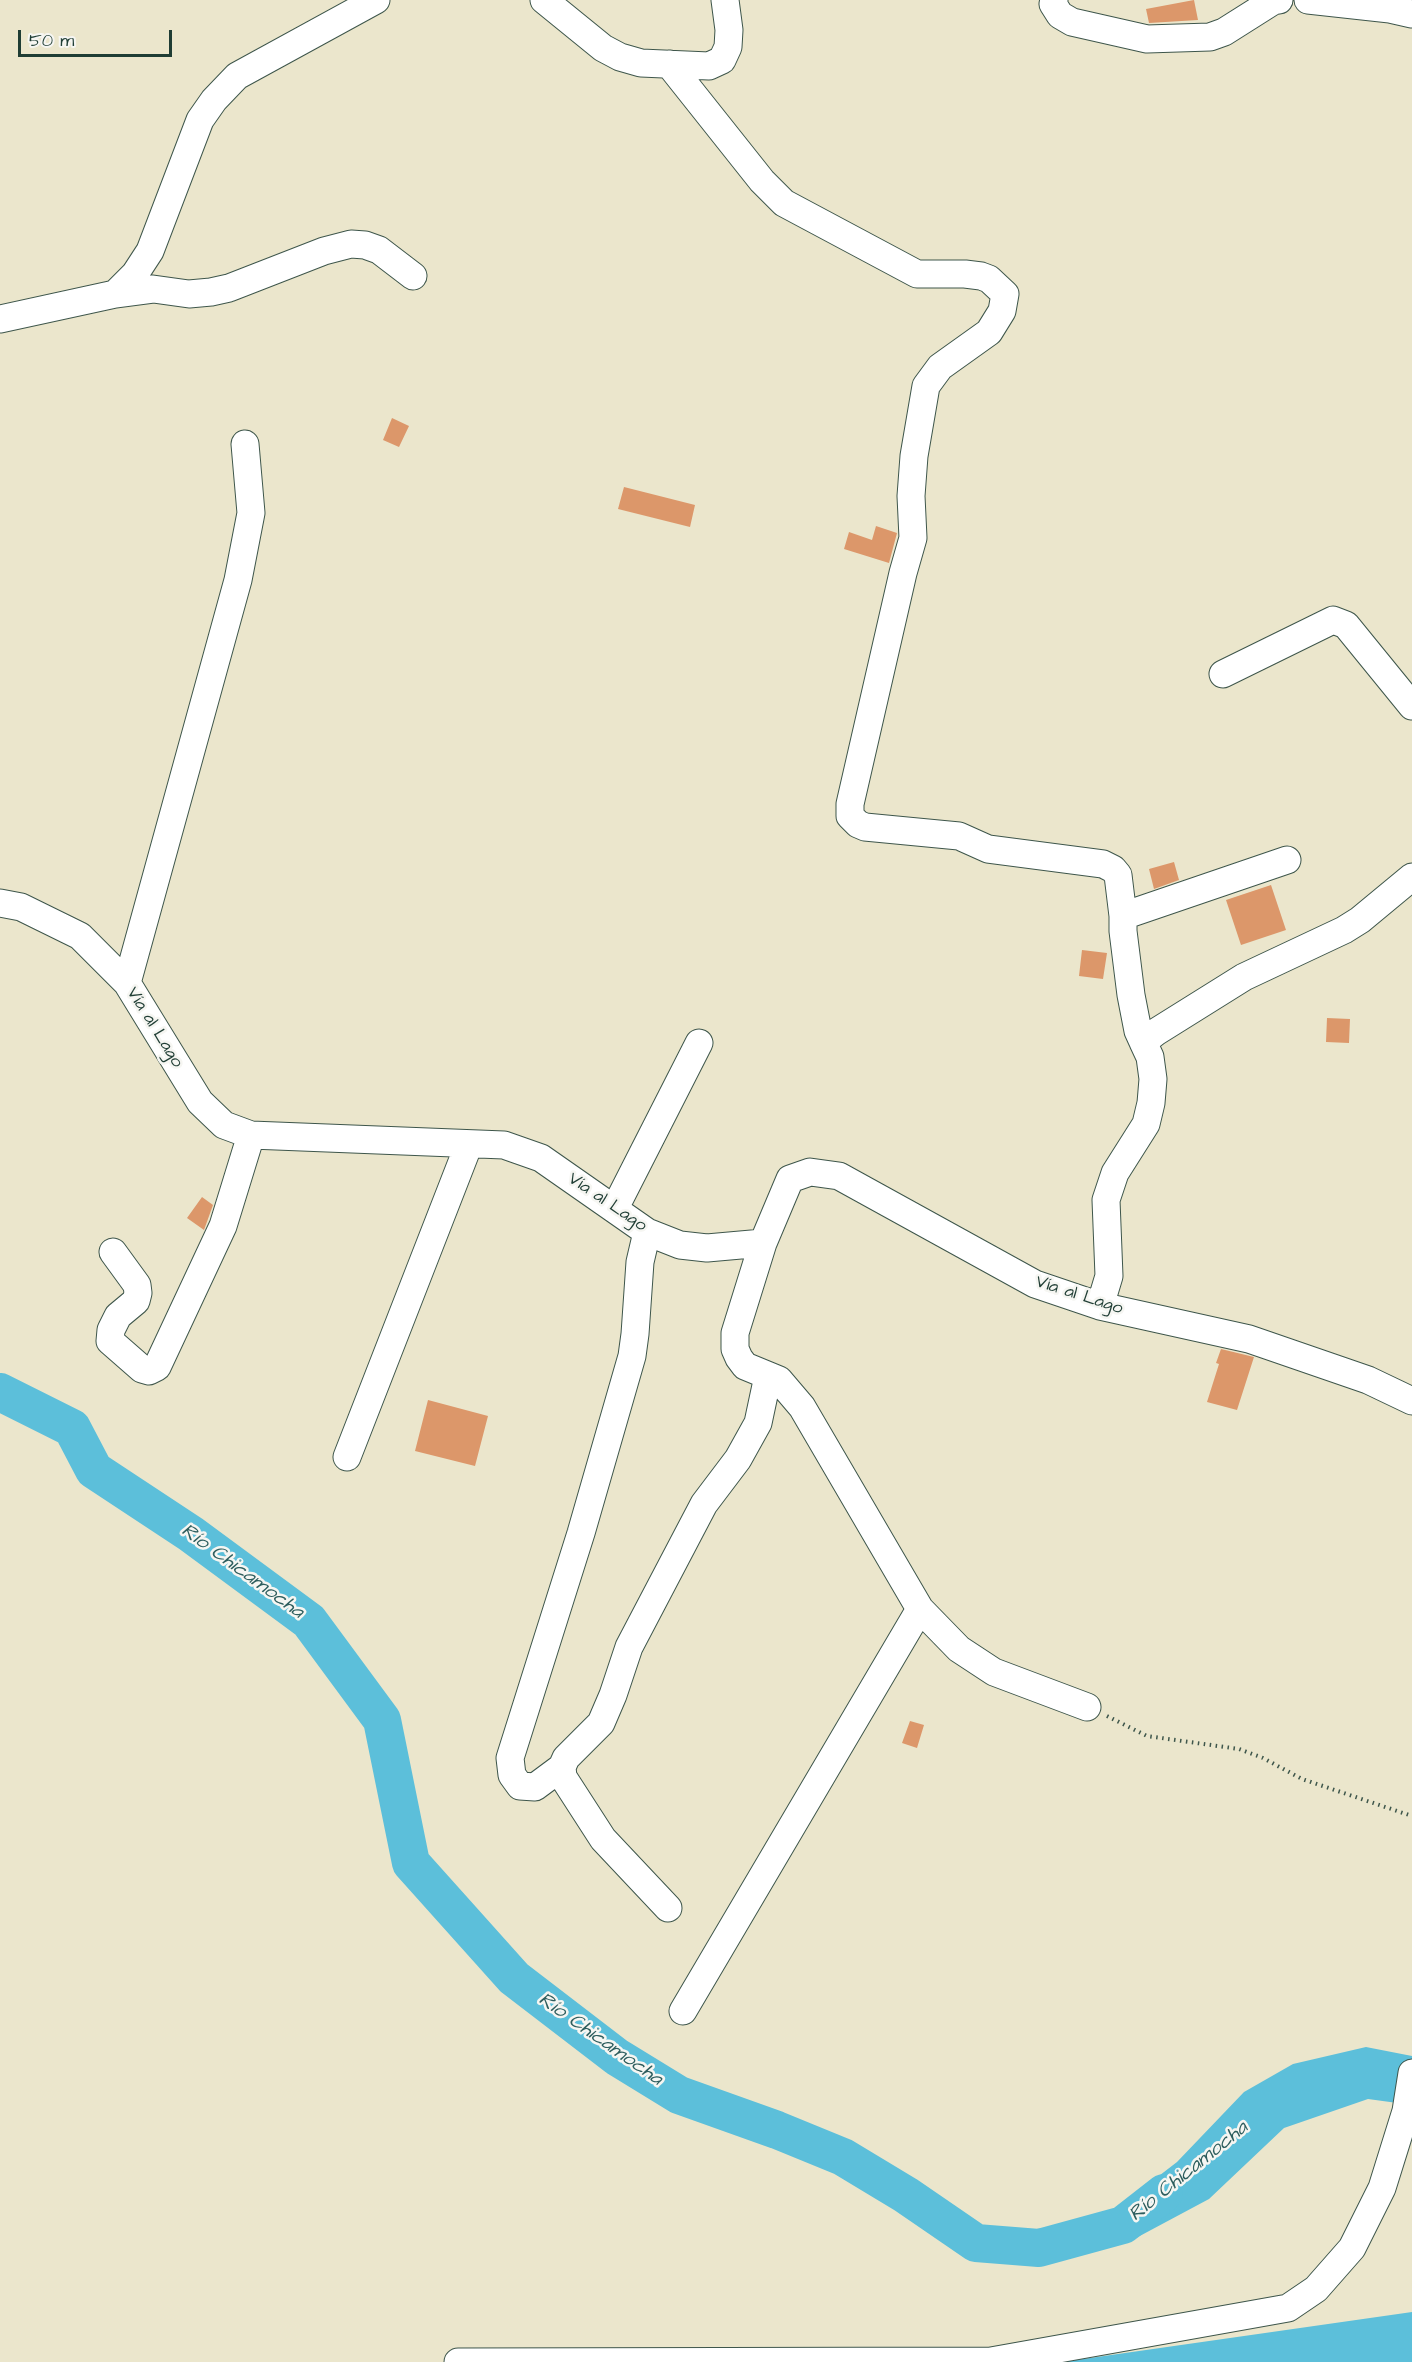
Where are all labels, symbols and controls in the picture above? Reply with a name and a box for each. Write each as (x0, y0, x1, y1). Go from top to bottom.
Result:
scale bar (21, 18, 176, 56)
text: 50 m (29, 28, 74, 53)
street label: Vía al Lago (121, 984, 187, 1072)
street label: Vía al Lago (563, 1169, 651, 1237)
street label: Vía al Lago (1033, 1272, 1125, 1320)
water label: Río Chicamocha (176, 1519, 308, 1625)
water label: Río Chicamocha (533, 1988, 667, 2092)
water label: Río Chicamocha (1125, 2117, 1253, 2227)

